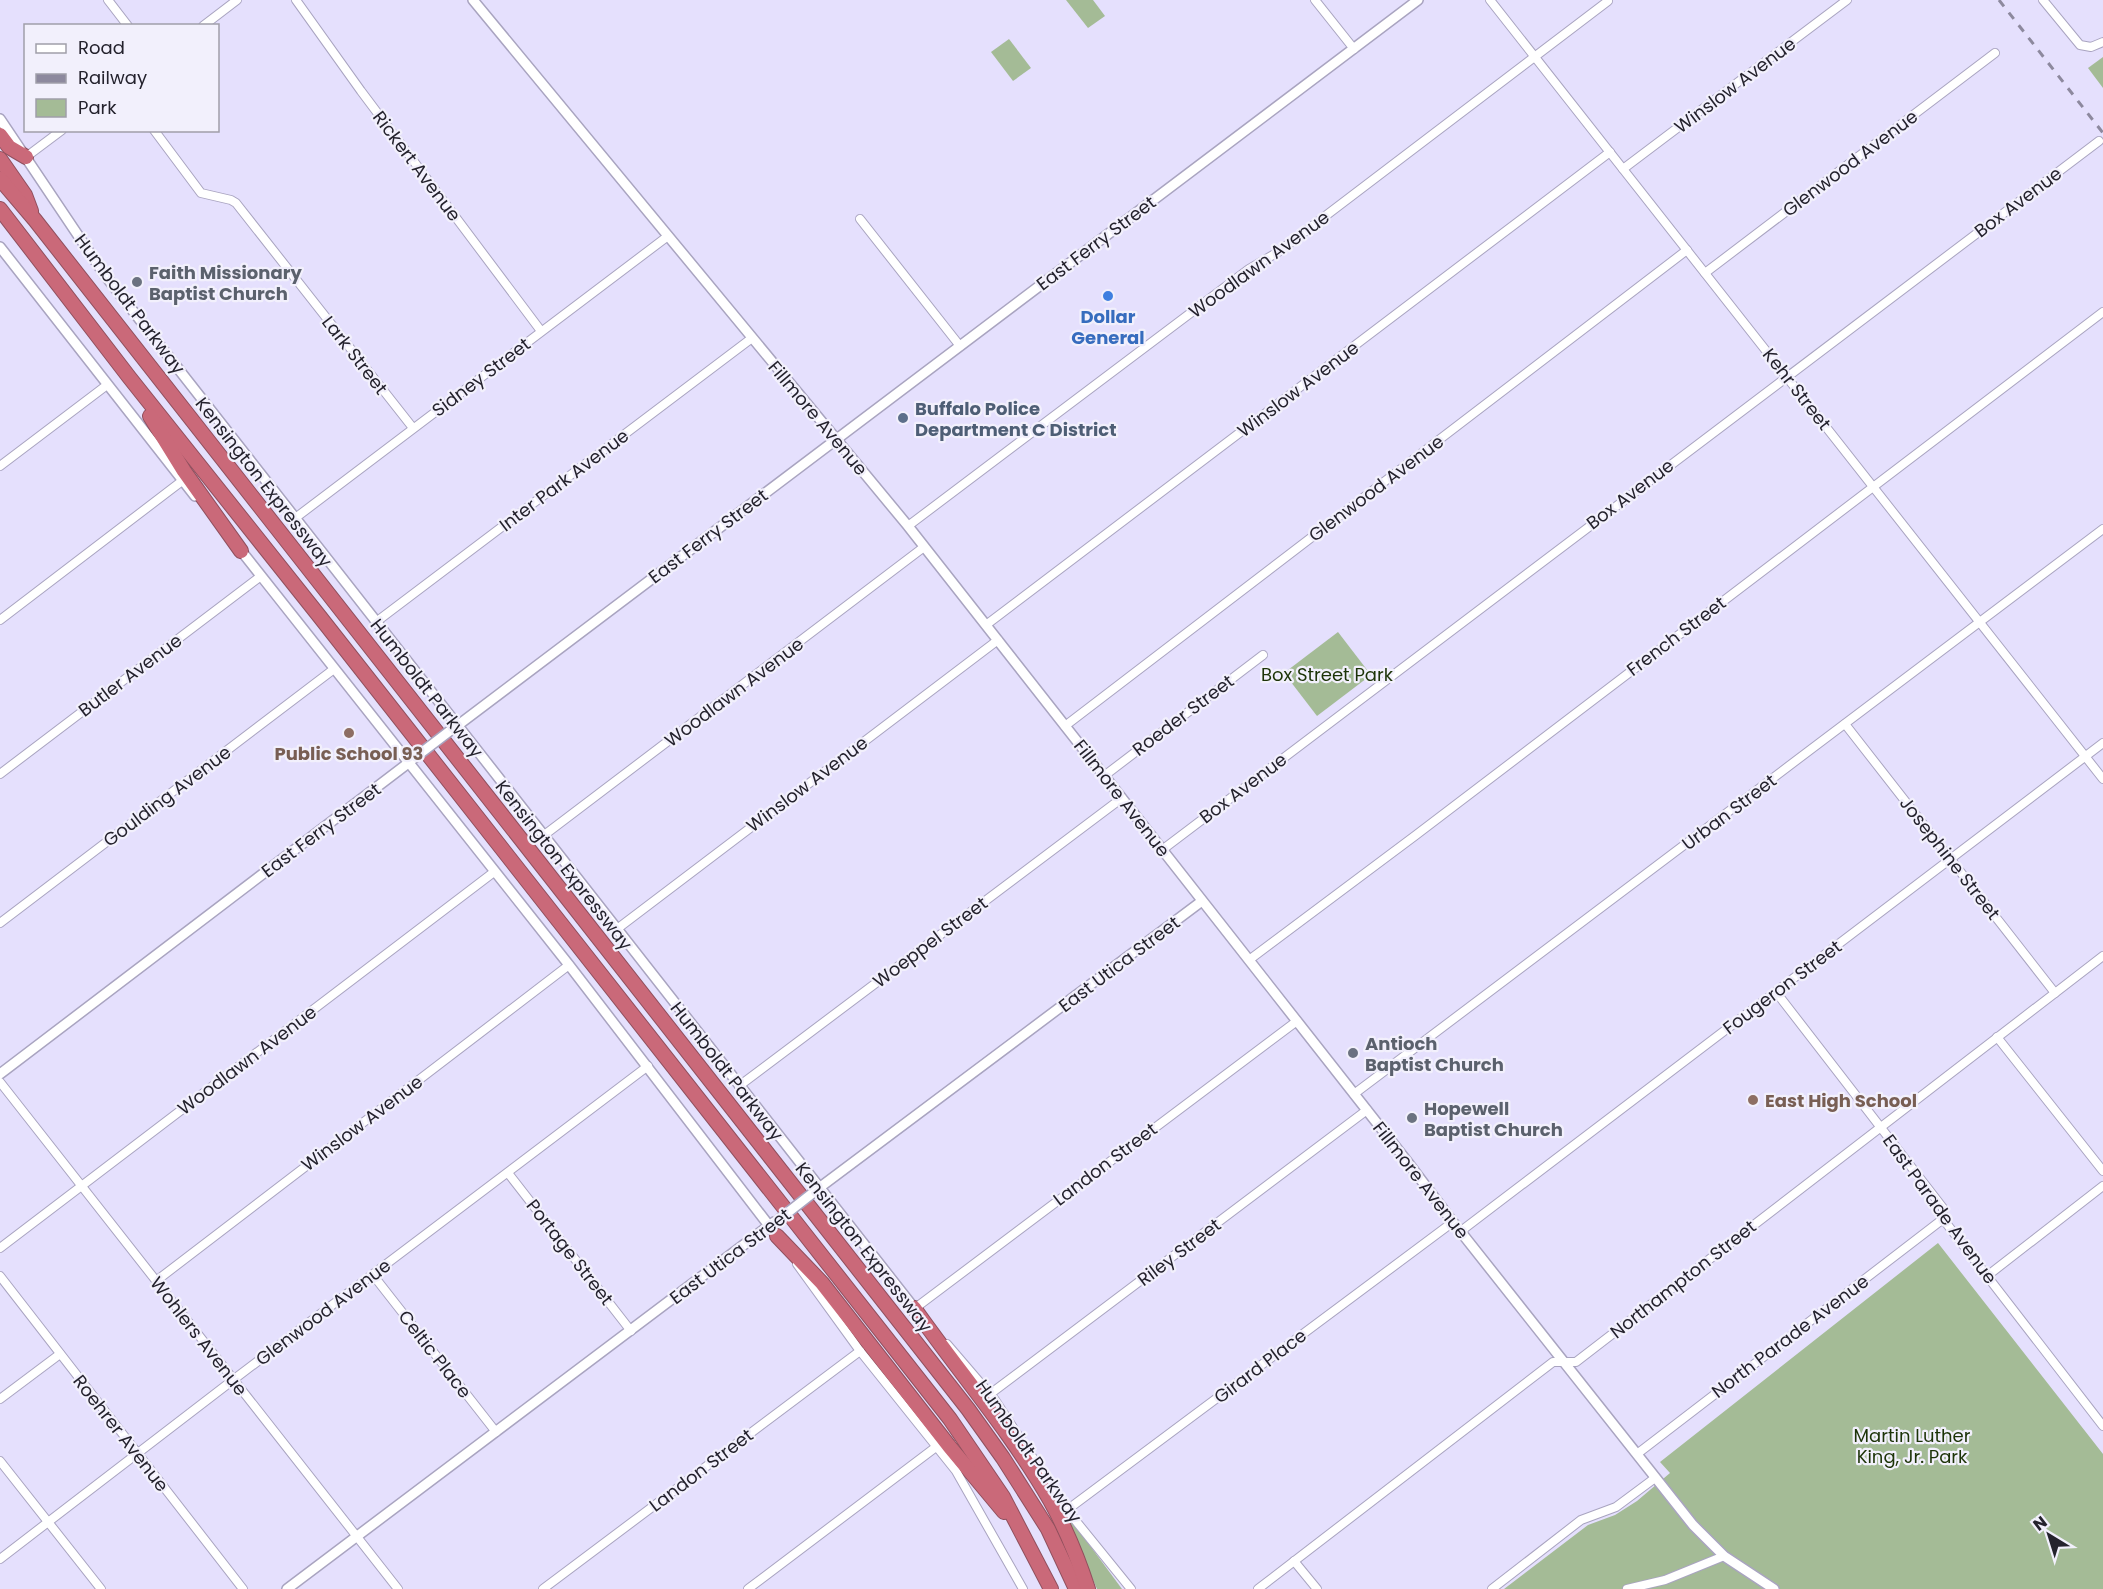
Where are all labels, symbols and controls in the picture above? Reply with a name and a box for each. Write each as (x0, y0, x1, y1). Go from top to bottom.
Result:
legend (24, 24, 219, 132)
street label: Winslow Avenue (1669, 31, 1801, 139)
text: Road (78, 35, 125, 60)
text: Railway (78, 65, 147, 90)
text: Park (78, 95, 117, 120)
street label: Glenwood Avenue (1777, 104, 1923, 222)
street label: Rickert Avenue (367, 106, 467, 226)
street label: Box Avenue (1969, 161, 2067, 243)
street label: East Ferry Street (1031, 190, 1161, 296)
street label: Woodlawn Avenue (1184, 204, 1334, 324)
street label: Humboldt Parkway (69, 229, 191, 379)
place label: Faith Missionary Baptist Church (149, 260, 302, 306)
marker: Faith Missionary Baptist Church (130, 275, 144, 289)
marker: Dollar General (1101, 289, 1115, 303)
place label: Dollar General (1071, 304, 1145, 350)
street label: Lark Street (316, 310, 394, 400)
street label: Sidney Street (427, 332, 535, 422)
street label: Winslow Avenue (1232, 335, 1364, 443)
street label: Kehr Street (1757, 343, 1837, 435)
street label: Fillmore Avenue (763, 355, 873, 481)
street label: Kensington Expressway (190, 392, 338, 572)
place label: Buffalo Police Department C District (915, 396, 1117, 442)
marker: Buffalo Police Department C District (896, 411, 910, 425)
street label: Inter Park Avenue (494, 423, 634, 537)
street label: Glenwood Avenue (1303, 429, 1449, 547)
street label: Box Avenue (1581, 453, 1679, 535)
street label: East Ferry Street (643, 483, 773, 589)
street label: French Street (1621, 590, 1731, 682)
street label: Humboldt Parkway (365, 613, 489, 763)
street label: Butler Avenue (73, 628, 187, 722)
street label: Woodlawn Avenue (659, 631, 809, 753)
park label: Box Street Park (1261, 662, 1394, 687)
street label: Roeder Street (1127, 669, 1239, 761)
marker: Public School 93 (342, 726, 356, 740)
street label: Winslow Avenue (741, 730, 873, 838)
street label: Fillmore Avenue (1068, 734, 1176, 862)
street label: Goulding Avenue (98, 740, 236, 852)
place label: Public School 93 (274, 741, 424, 766)
street label: Box Avenue (1194, 747, 1292, 829)
street label: Urban Street (1677, 768, 1781, 856)
street label: Kensington Expressway (490, 775, 638, 955)
street label: East Ferry Street (256, 777, 386, 883)
street label: Josephine Street (1894, 791, 2006, 925)
street label: Woeppel Street (867, 891, 993, 993)
street label: East Utica Street (1053, 910, 1185, 1018)
street label: Fougeron Street (1717, 934, 1847, 1040)
street label: Humboldt Parkway (665, 996, 789, 1146)
street label: Woodlawn Avenue (172, 999, 322, 1121)
place label: Antioch Baptist Church (1365, 1031, 1504, 1077)
marker: Antioch Baptist Church (1346, 1046, 1360, 1060)
street label: Winslow Avenue (296, 1069, 428, 1177)
place label: East High School (1765, 1088, 1917, 1113)
marker: East High School (1746, 1093, 1760, 1107)
place label: Hopewell Baptist Church (1424, 1096, 1563, 1142)
marker: Hopewell Baptist Church (1405, 1111, 1419, 1125)
street label: Fillmore Avenue (1367, 1116, 1475, 1244)
street label: Landon Street (1048, 1117, 1162, 1211)
street label: East Parade Avenue (1877, 1129, 2003, 1289)
street label: Kensington Expressway (790, 1157, 938, 1337)
street label: Portage Street (521, 1194, 619, 1310)
street label: East Utica Street (664, 1202, 796, 1310)
street label: Riley Street (1132, 1212, 1226, 1292)
street label: Northampton Street (1605, 1214, 1761, 1344)
street label: Glenwood Avenue (250, 1253, 396, 1371)
street label: North Parade Avenue (1706, 1269, 1874, 1403)
street label: Wohlers Avenue (145, 1271, 253, 1401)
street label: Celtic Place (393, 1305, 477, 1403)
street label: Girard Place (1209, 1323, 1311, 1409)
street label: Roehrer Avenue (67, 1369, 175, 1497)
street label: Humboldt Parkway (970, 1374, 1088, 1528)
street label: Landon Street (644, 1423, 758, 1517)
park label: Martin Luther King, Jr. Park (1854, 1423, 1971, 1469)
north arrow (2019, 1505, 2079, 1565)
text: N (2028, 1511, 2052, 1536)

